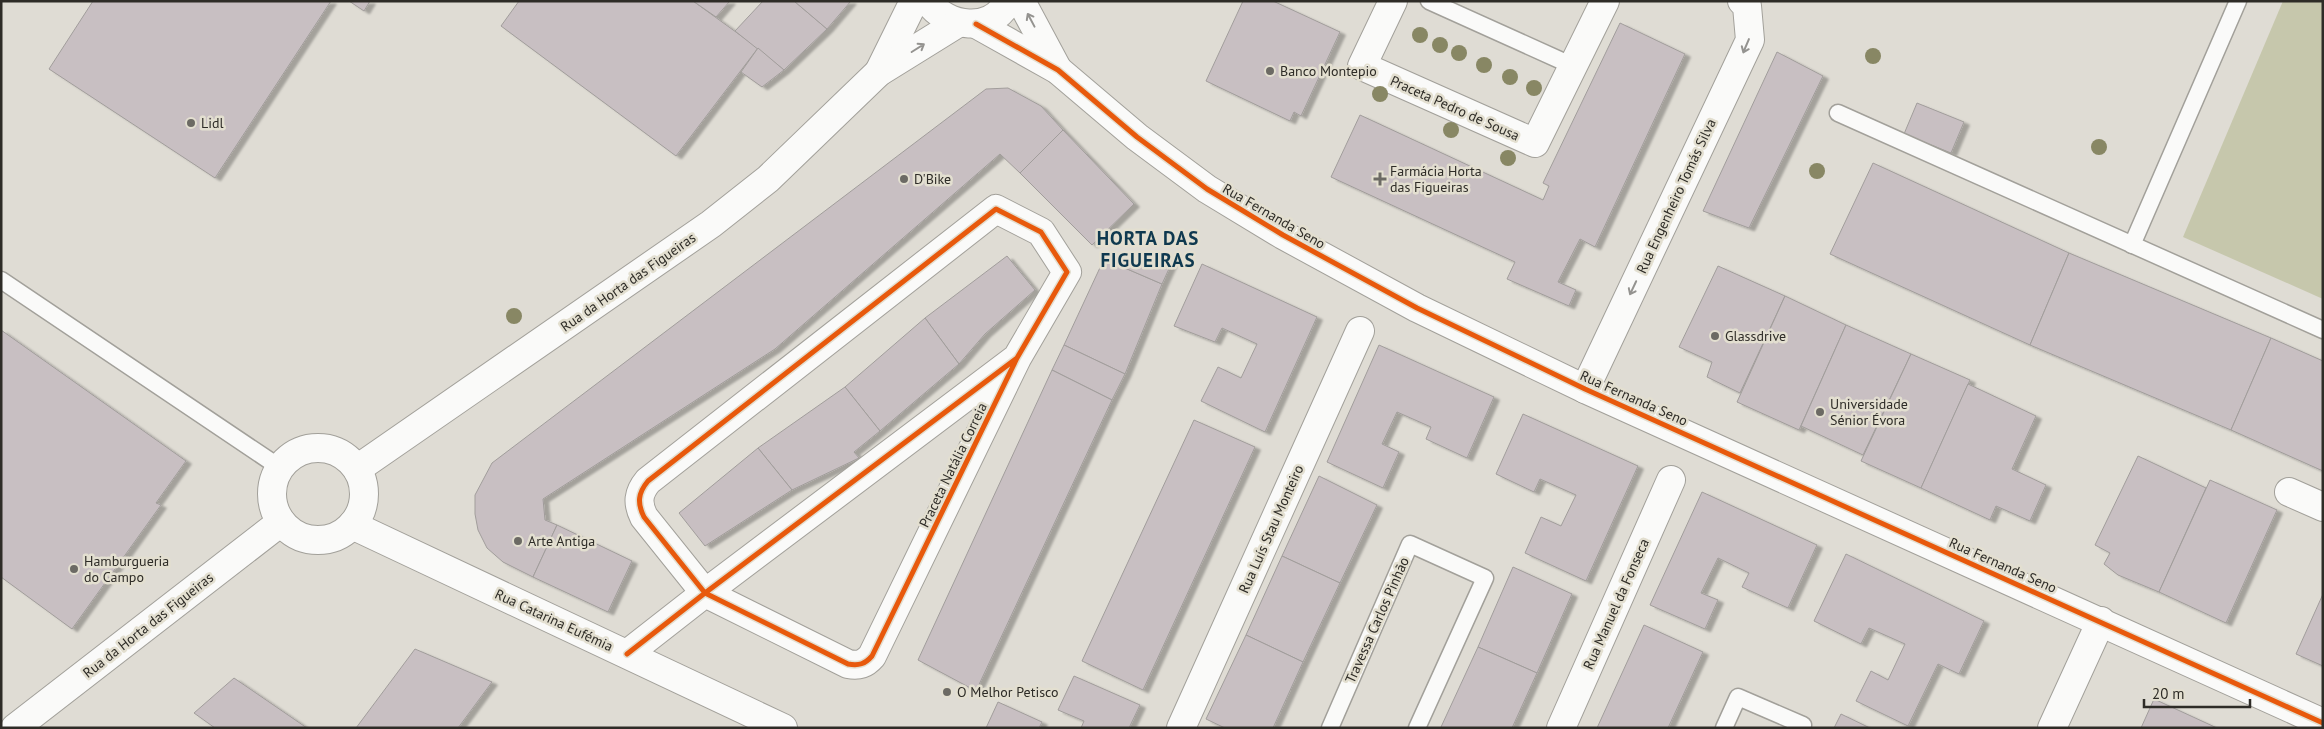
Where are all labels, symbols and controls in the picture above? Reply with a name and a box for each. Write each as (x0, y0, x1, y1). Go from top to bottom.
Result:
one-way arrow (1026, 13, 1036, 28)
one-way arrow (1741, 38, 1751, 53)
one-way arrow (911, 42, 925, 52)
place label: Banco Montepio (1280, 62, 1377, 80)
marker: Banco Montepio (1264, 65, 1276, 77)
street label: Praceta Pedro de Sousa (1388, 71, 1522, 145)
place label: Lidl (201, 114, 224, 132)
street label: Rua Engenheiro Tomás Silva (1632, 116, 1720, 276)
marker: Lidl (185, 117, 197, 129)
place label: Farmácia Horta das Figueiras (1390, 162, 1482, 196)
place label: D'Bike (914, 170, 951, 188)
marker: D'Bike (898, 173, 910, 185)
marker: Farmácia Horta das Figueiras (1374, 173, 1386, 185)
street label: Rua Fernanda Seno (1219, 179, 1329, 253)
district label: HORTA DAS FIGUEIRAS (1097, 226, 1199, 272)
street label: Rua da Horta das Figueiras (557, 228, 699, 335)
one-way arrow (1627, 281, 1637, 296)
place label: Glassdrive (1725, 327, 1786, 345)
marker: Glassdrive (1709, 330, 1721, 342)
street label: Rua Fernanda Seno (1577, 366, 1691, 430)
place label: Universidade Sénior Évora (1830, 395, 1908, 429)
street label: Praceta Natália Correia (915, 400, 991, 530)
marker: Universidade Sénior Évora (1814, 406, 1826, 418)
street label: Rua Luís Stau Monteiro (1235, 462, 1307, 596)
place label: Arte Antiga (528, 532, 595, 550)
street label: Rua Fernanda Seno (1946, 533, 2060, 597)
marker: Arte Antiga (512, 535, 524, 547)
street label: Rua Manuel da Fonseca (1579, 536, 1653, 672)
place label: Hamburgueria do Campo (84, 552, 169, 586)
street label: Travessa Carlos Pinhão (1341, 554, 1413, 686)
marker: Hamburgueria do Campo (68, 563, 80, 575)
street label: Rua da Horta das Figueiras (79, 568, 217, 682)
street label: Rua Catarina Eufémia (492, 585, 616, 655)
scale bar (2144, 676, 2250, 708)
place label: O Melhor Petisco (957, 683, 1059, 701)
text: 20 m (2152, 684, 2185, 703)
marker: O Melhor Petisco (941, 686, 953, 698)

